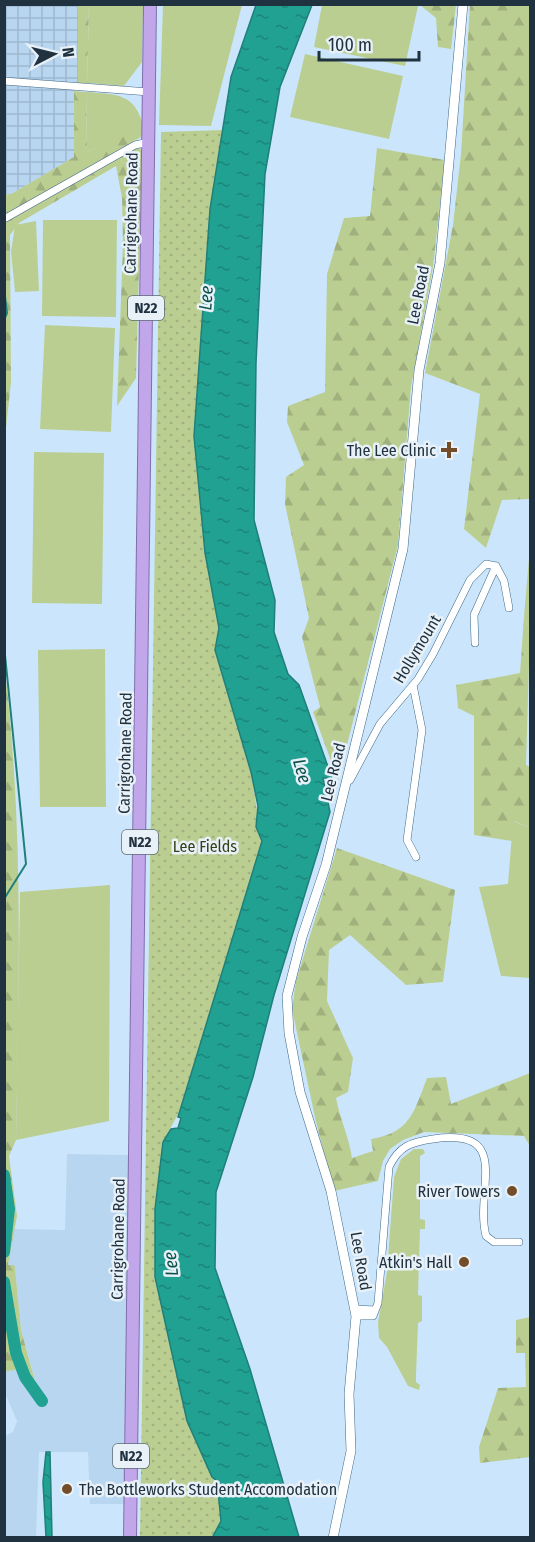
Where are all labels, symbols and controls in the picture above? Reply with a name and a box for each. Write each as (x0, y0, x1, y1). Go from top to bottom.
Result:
north arrow (24, 24, 84, 84)
scale bar (319, 24, 420, 62)
text: 100 m (328, 34, 372, 56)
text: N (58, 46, 78, 58)
street label: Carrigrohane Road (120, 152, 142, 274)
street label: Lee Road (403, 264, 433, 326)
water label: Lee (194, 285, 218, 311)
road number: N22 (128, 296, 164, 320)
place label: The Lee Clinic (347, 441, 436, 460)
marker: The Lee Clinic (440, 441, 458, 459)
street label: Hollymount (389, 611, 445, 687)
street label: Carrigrohane Road (114, 692, 136, 814)
street label: Lee Road (317, 741, 349, 803)
water label: Lee (288, 756, 316, 786)
road number: N22 (122, 830, 158, 854)
park label: Lee Fields (173, 837, 237, 856)
street label: Carrigrohane Road (107, 1178, 129, 1300)
place label: River Towers (417, 1182, 500, 1201)
marker: River Towers (505, 1184, 519, 1198)
street label: Lee Road (346, 1230, 376, 1292)
water label: Lee (159, 1250, 183, 1277)
place label: Atkin's Hall (379, 1253, 452, 1272)
marker: Atkin's Hall (457, 1255, 471, 1269)
road number: N22 (113, 1444, 149, 1468)
place label: The Bottleworks Student Accomodation (79, 1480, 337, 1499)
marker: The Bottleworks Student Accomodation (60, 1482, 74, 1496)

